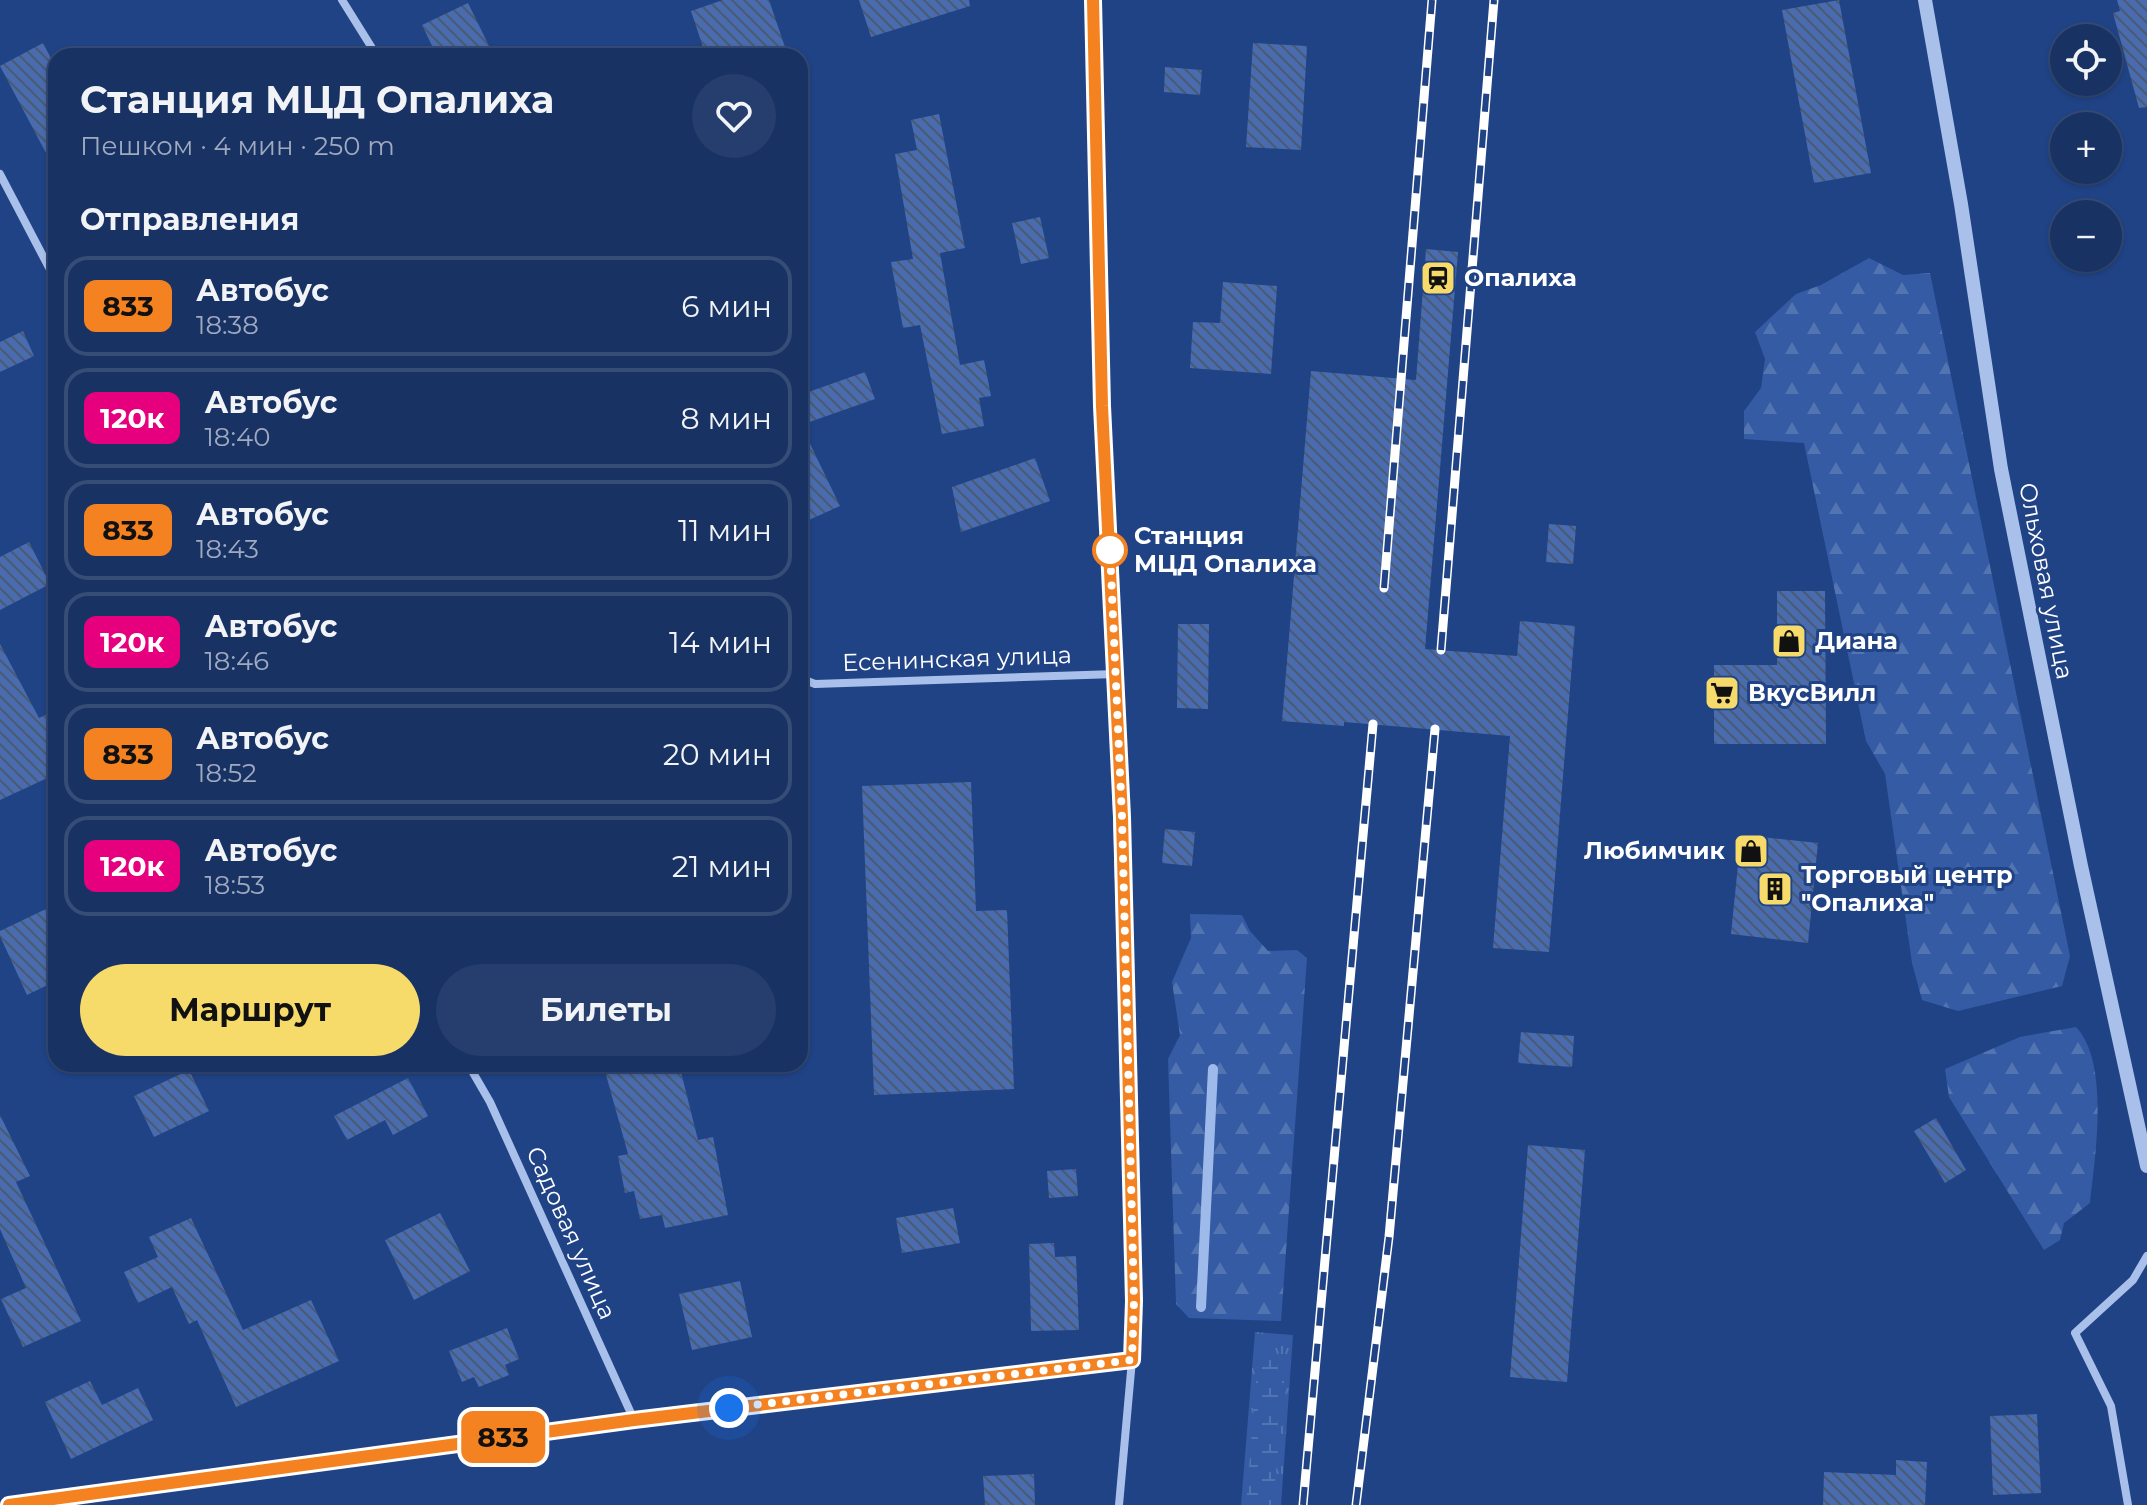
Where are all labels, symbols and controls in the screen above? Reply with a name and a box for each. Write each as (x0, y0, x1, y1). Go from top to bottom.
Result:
map controls (2050, 24, 2122, 272)
button: locate (2050, 24, 2122, 96)
button: heart (692, 74, 776, 158)
text: Станция МЦД Опалиха (80, 76, 554, 123)
button: + (2050, 112, 2122, 184)
text: Пешком · 4 мин · 250 m (80, 130, 395, 162)
button: − (2050, 200, 2122, 272)
text: Отправления (80, 201, 299, 238)
station icon: Опалиха (1419, 259, 1457, 297)
place label: Опалиха (1464, 263, 1577, 292)
text: Автобус (196, 272, 329, 309)
text: 6 мин (681, 288, 772, 325)
text: 833 (102, 289, 154, 323)
text: 18:38 (196, 309, 259, 341)
text: Автобус (204, 384, 338, 421)
text: 8 мин (680, 400, 772, 437)
text: 120к (100, 401, 164, 435)
text: 18:40 (204, 421, 270, 453)
street label: Ольховая улица (2013, 480, 2080, 682)
text: Автобус (196, 496, 329, 533)
text: 11 мин (678, 512, 772, 549)
text: 833 (102, 513, 154, 547)
place label: Станция МЦД Опалиха (1134, 521, 1317, 578)
text: 18:43 (196, 533, 259, 565)
marker: Станция МЦД Опалиха (1093, 533, 1127, 567)
text: Автобус (204, 608, 338, 645)
shop icon: Диана (1770, 622, 1808, 660)
text: 14 мин (669, 624, 772, 661)
text: 120к (100, 625, 164, 659)
place label: Диана (1815, 626, 1898, 655)
street label: Есенинская улица (842, 640, 1072, 677)
text: 18:46 (204, 645, 269, 677)
supermarket icon: ВкусВилл (1703, 674, 1741, 712)
place label: ВкусВилл (1748, 678, 1876, 707)
text: Автобус (196, 720, 329, 757)
text: 20 мин (663, 736, 772, 773)
text: 833 (102, 737, 154, 771)
text: 18:52 (196, 757, 257, 789)
text: Автобус (204, 832, 338, 869)
shop icon: Любимчик (1732, 832, 1770, 870)
place label: Любимчик (1584, 836, 1726, 865)
text: 21 мин (672, 848, 772, 885)
text: 120к (100, 849, 164, 883)
place label: Торговый центр "Опалиха" (1801, 860, 2013, 917)
text: 18:53 (204, 869, 265, 901)
building icon: Торговый центр "Опалиха" (1756, 870, 1794, 908)
button: Маршрут (80, 964, 420, 1056)
button: Билеты (436, 964, 776, 1056)
street label: Садовая улица (520, 1142, 623, 1324)
your location (709, 1388, 749, 1428)
line badge: 833 (457, 1411, 549, 1463)
text: 833 (477, 1420, 529, 1454)

